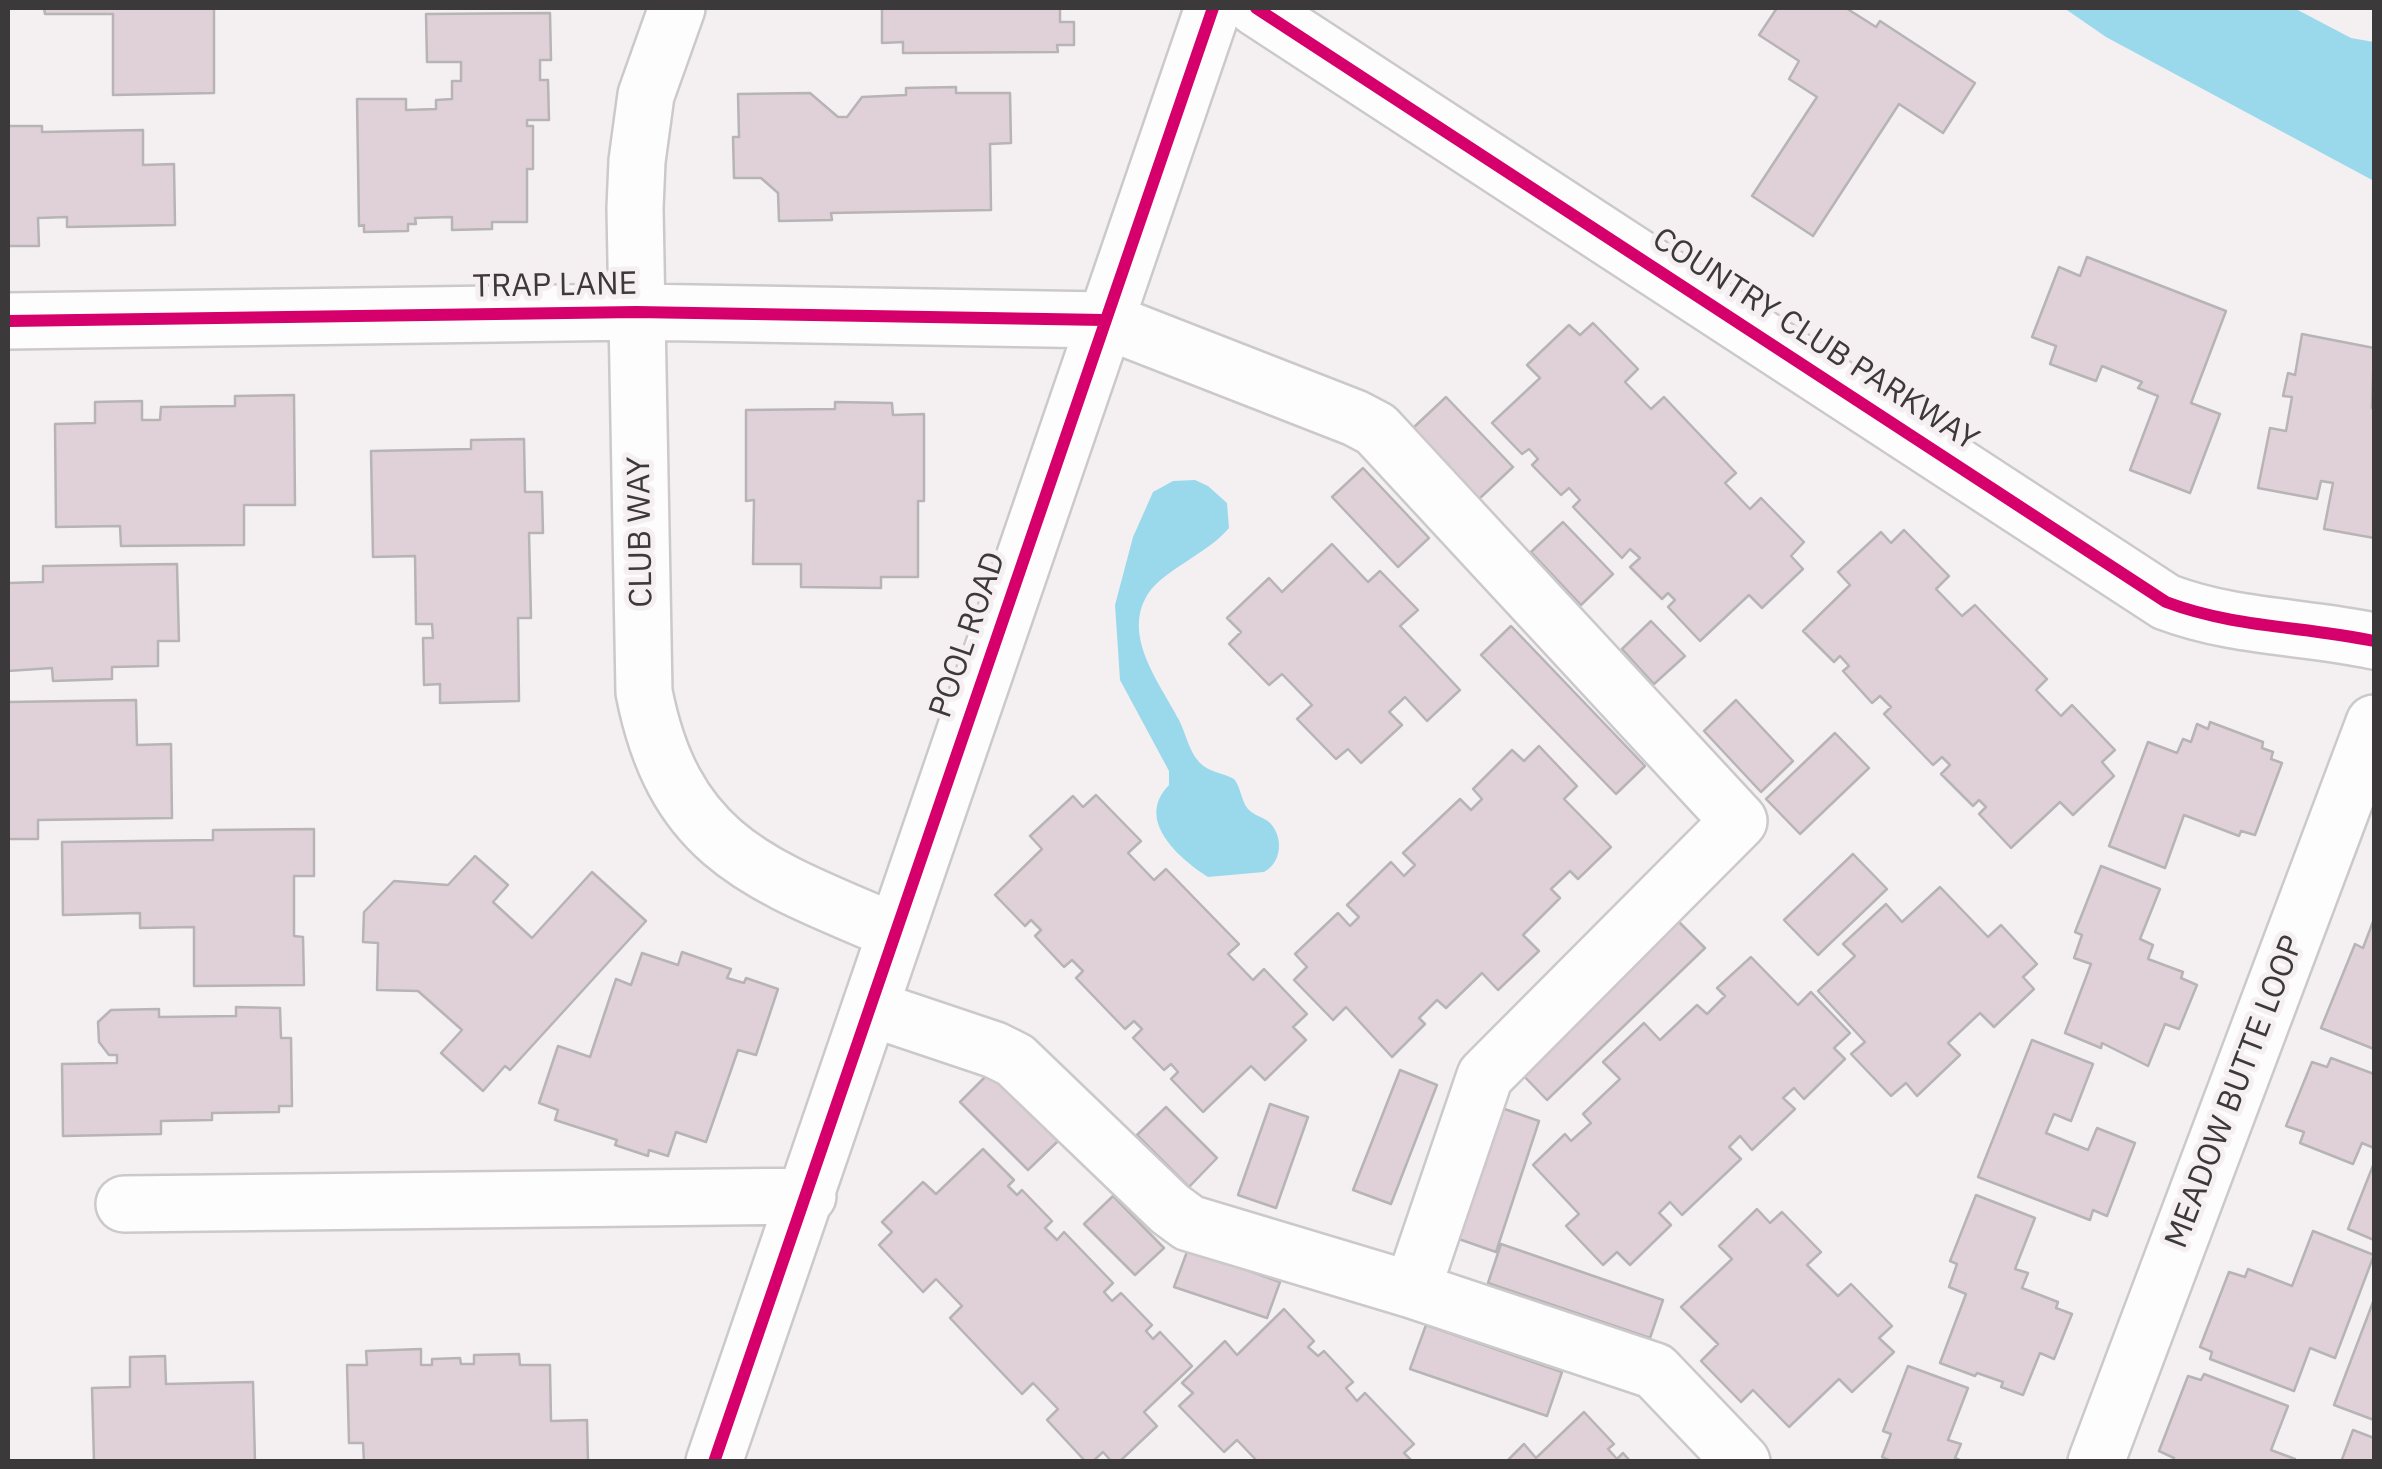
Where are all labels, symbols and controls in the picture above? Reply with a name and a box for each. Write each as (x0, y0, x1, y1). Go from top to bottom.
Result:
street label: COUNTRY CLUB PARKWAY (1645, 220, 1985, 460)
street label: TRAP LANE (472, 265, 638, 307)
street label: CLUB WAY (620, 456, 662, 608)
street label: POOL ROAD (922, 547, 1014, 723)
street label: MEADOW BUTTE LOOP (2158, 930, 2312, 1254)

